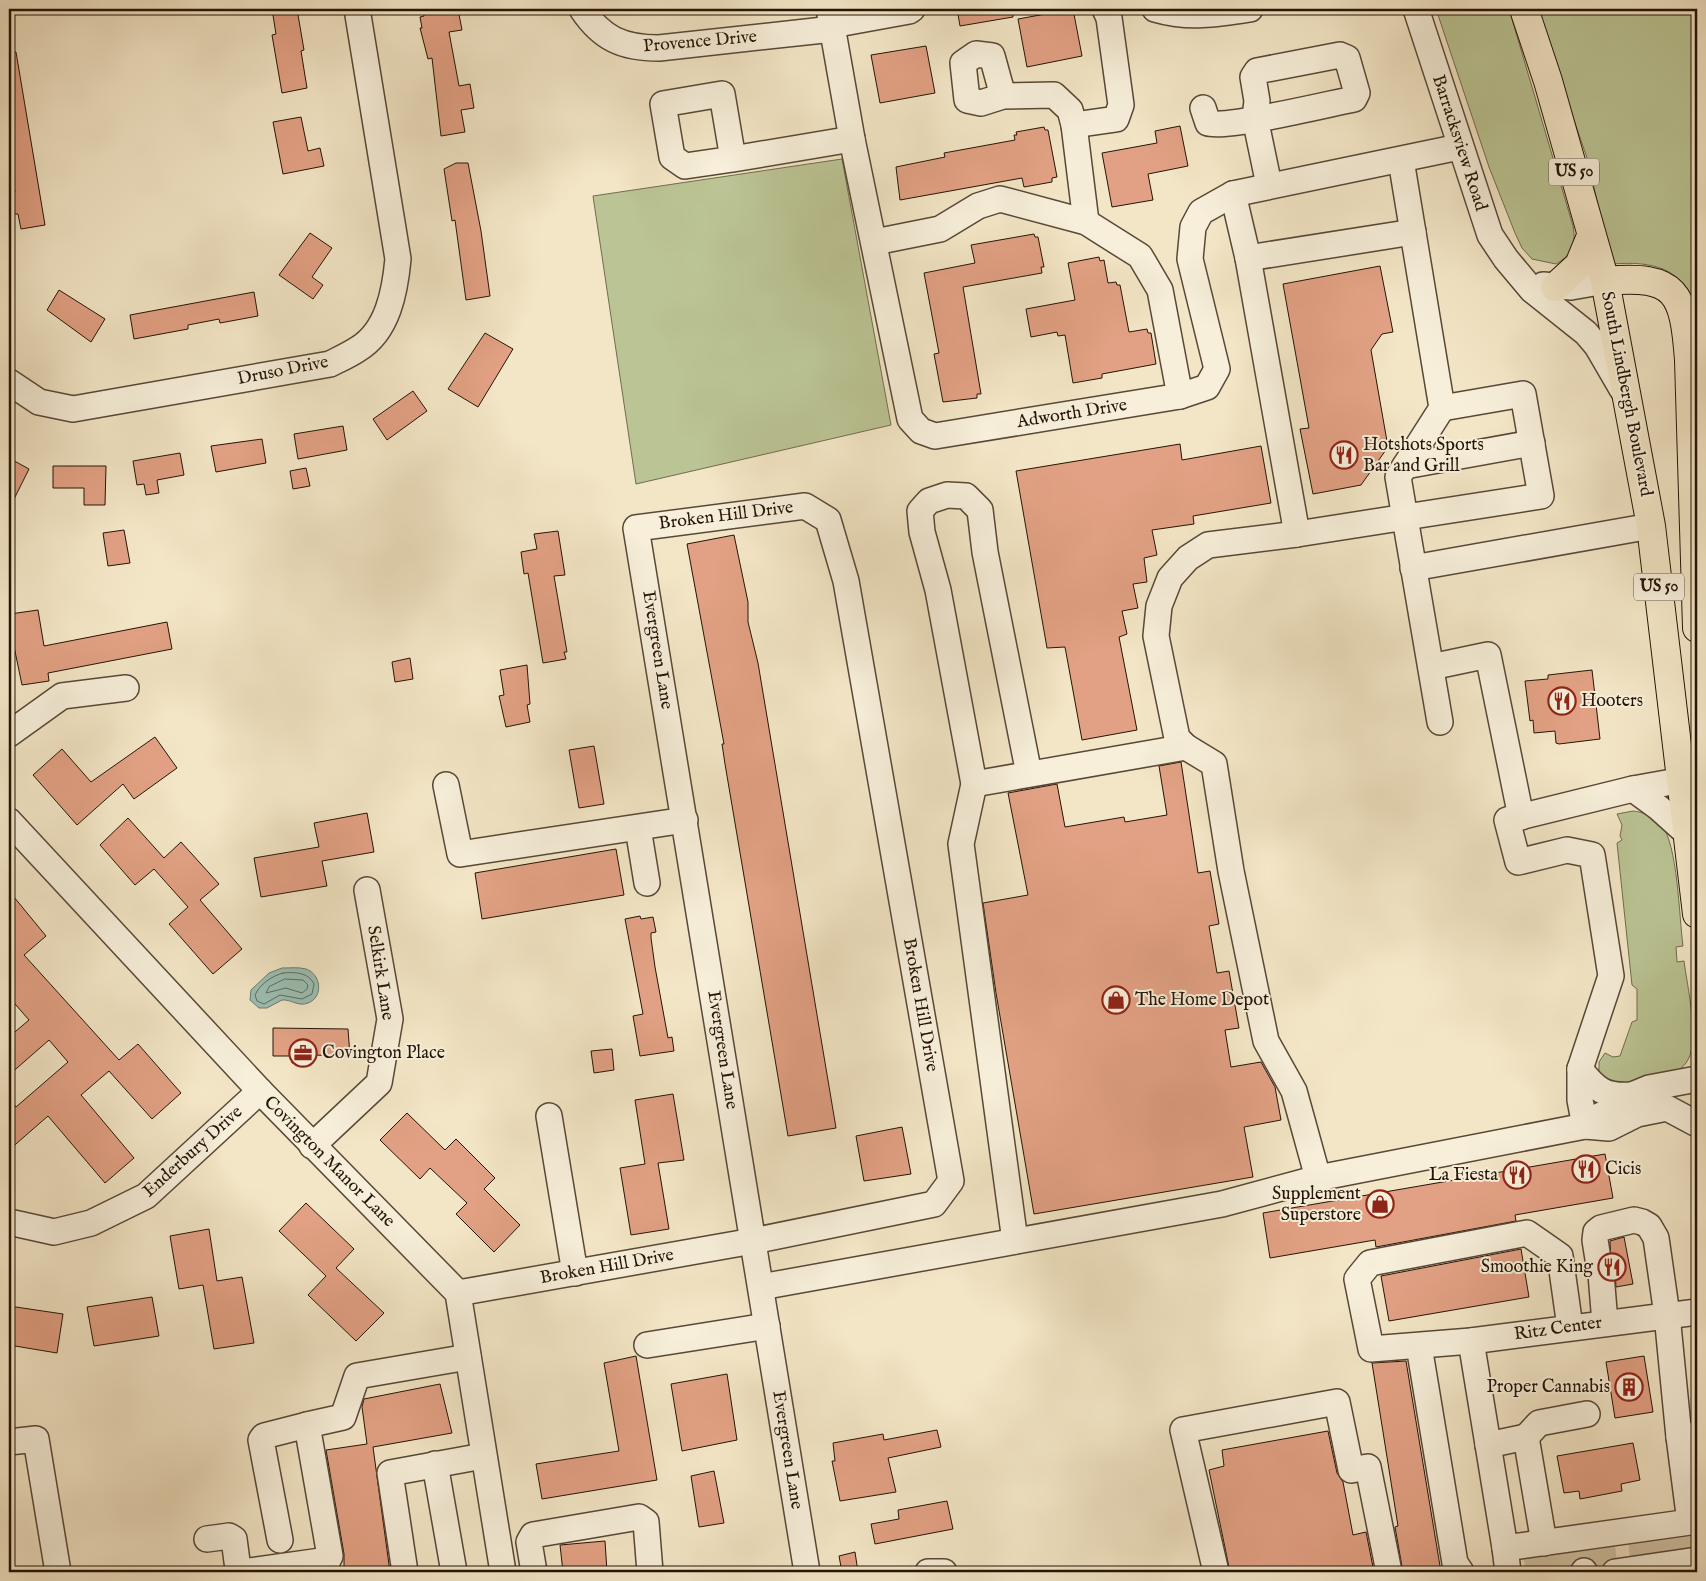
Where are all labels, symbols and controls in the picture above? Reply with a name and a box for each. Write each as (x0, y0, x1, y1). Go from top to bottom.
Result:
street label: Provence Drive (642, 26, 758, 58)
street label: Barracksview Road (1426, 72, 1492, 214)
road number: US 50 (1549, 158, 1599, 186)
street label: South Lindbergh Boulevard (1595, 290, 1657, 499)
street label: Druso Drive (236, 351, 330, 391)
street label: Adworth Drive (1014, 394, 1129, 434)
place label: Hotshots Sports Bar and Grill (1363, 434, 1484, 478)
restaurant icon: Hotshots Sports Bar and Grill (1329, 440, 1359, 470)
street label: Broken Hill Drive (657, 496, 795, 536)
road number: US 50 (1634, 574, 1684, 600)
street label: Evergreen Lane (636, 589, 678, 711)
restaurant icon: Hooters (1547, 686, 1577, 716)
place label: Hooters (1581, 690, 1643, 713)
street label: Selkirk Lane (361, 924, 399, 1022)
street label: Broken Hill Drive (897, 936, 943, 1074)
shop icon: The Home Depot (1101, 985, 1131, 1015)
street label: Evergreen Lane (701, 989, 743, 1111)
place label: The Home Depot (1135, 989, 1269, 1012)
office icon: Covington Place (288, 1038, 318, 1068)
place label: Covington Place (322, 1042, 445, 1065)
street label: Covington Manor Lane (258, 1091, 400, 1233)
street label: Enderbury Drive (138, 1101, 248, 1203)
restaurant icon: Cicis (1571, 1154, 1601, 1184)
place label: Cicis (1605, 1158, 1641, 1181)
restaurant icon: La Fiesta (1502, 1160, 1532, 1190)
place label: La Fiesta (1429, 1164, 1498, 1187)
place label: Supplement Superstore (1272, 1183, 1361, 1227)
shop icon: Supplement Superstore (1365, 1189, 1395, 1219)
street label: Broken Hill Drive (538, 1244, 676, 1290)
restaurant icon: Smoothie King (1597, 1252, 1627, 1282)
place label: Smoothie King (1481, 1256, 1593, 1279)
street label: Ritz Center (1513, 1311, 1604, 1347)
building icon: Proper Cannabis (1614, 1372, 1644, 1402)
place label: Proper Cannabis (1486, 1376, 1610, 1399)
street label: Evergreen Lane (766, 1389, 808, 1511)

